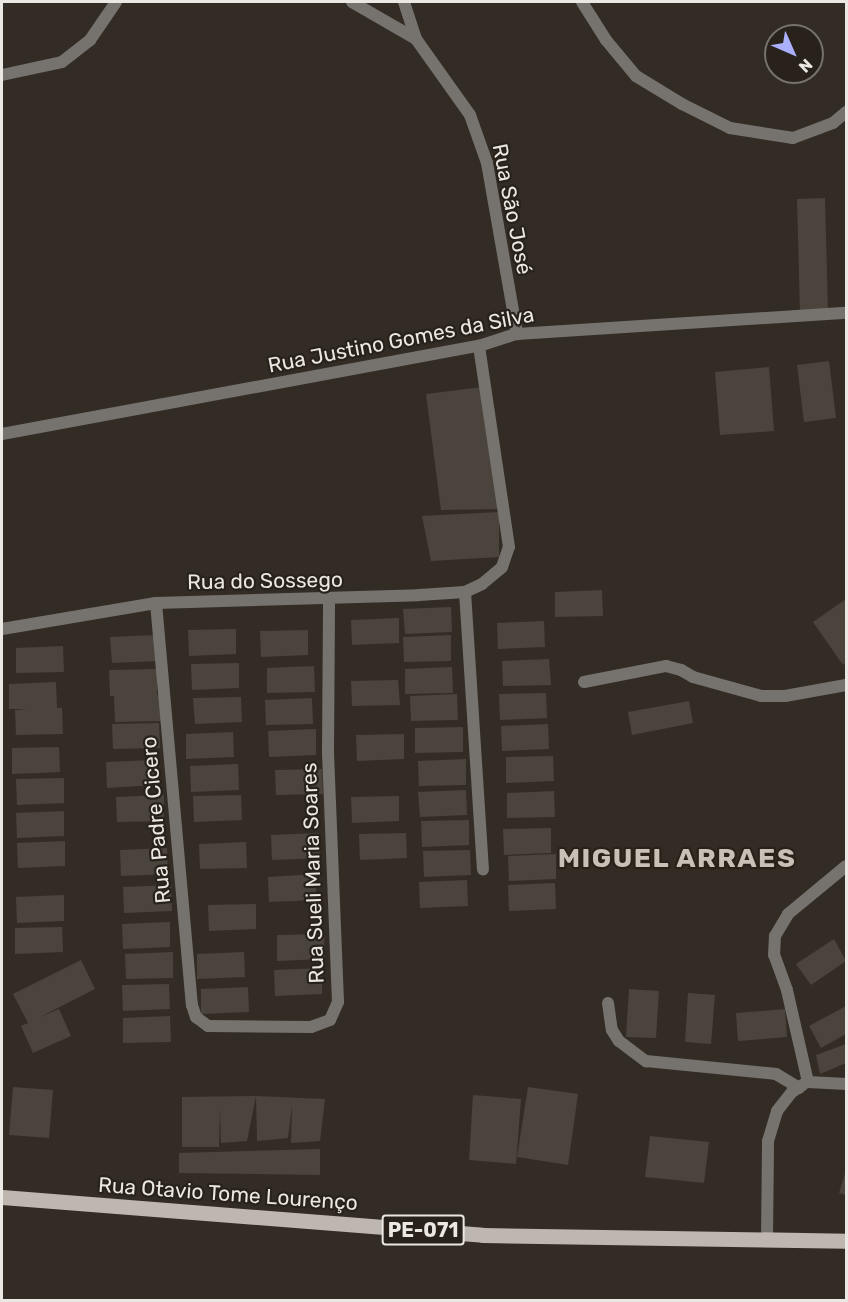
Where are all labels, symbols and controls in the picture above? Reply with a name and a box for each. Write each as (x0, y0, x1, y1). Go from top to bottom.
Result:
north arrow (764, 24, 824, 84)
text: N (795, 55, 816, 76)
street label: Rua São José (487, 141, 537, 277)
street label: Rua Justino Gomes da Silva (266, 302, 536, 378)
street label: Rua do Sossego (187, 567, 343, 595)
street label: Rua Padre Cicero (136, 736, 176, 904)
street label: Rua Sueli Maria Soares (297, 762, 329, 984)
district label: MIGUEL ARRAES (557, 843, 797, 875)
street label: Rua Otavio Tome Lourenço (97, 1172, 359, 1216)
road number: PE-071 (381, 1213, 465, 1247)

